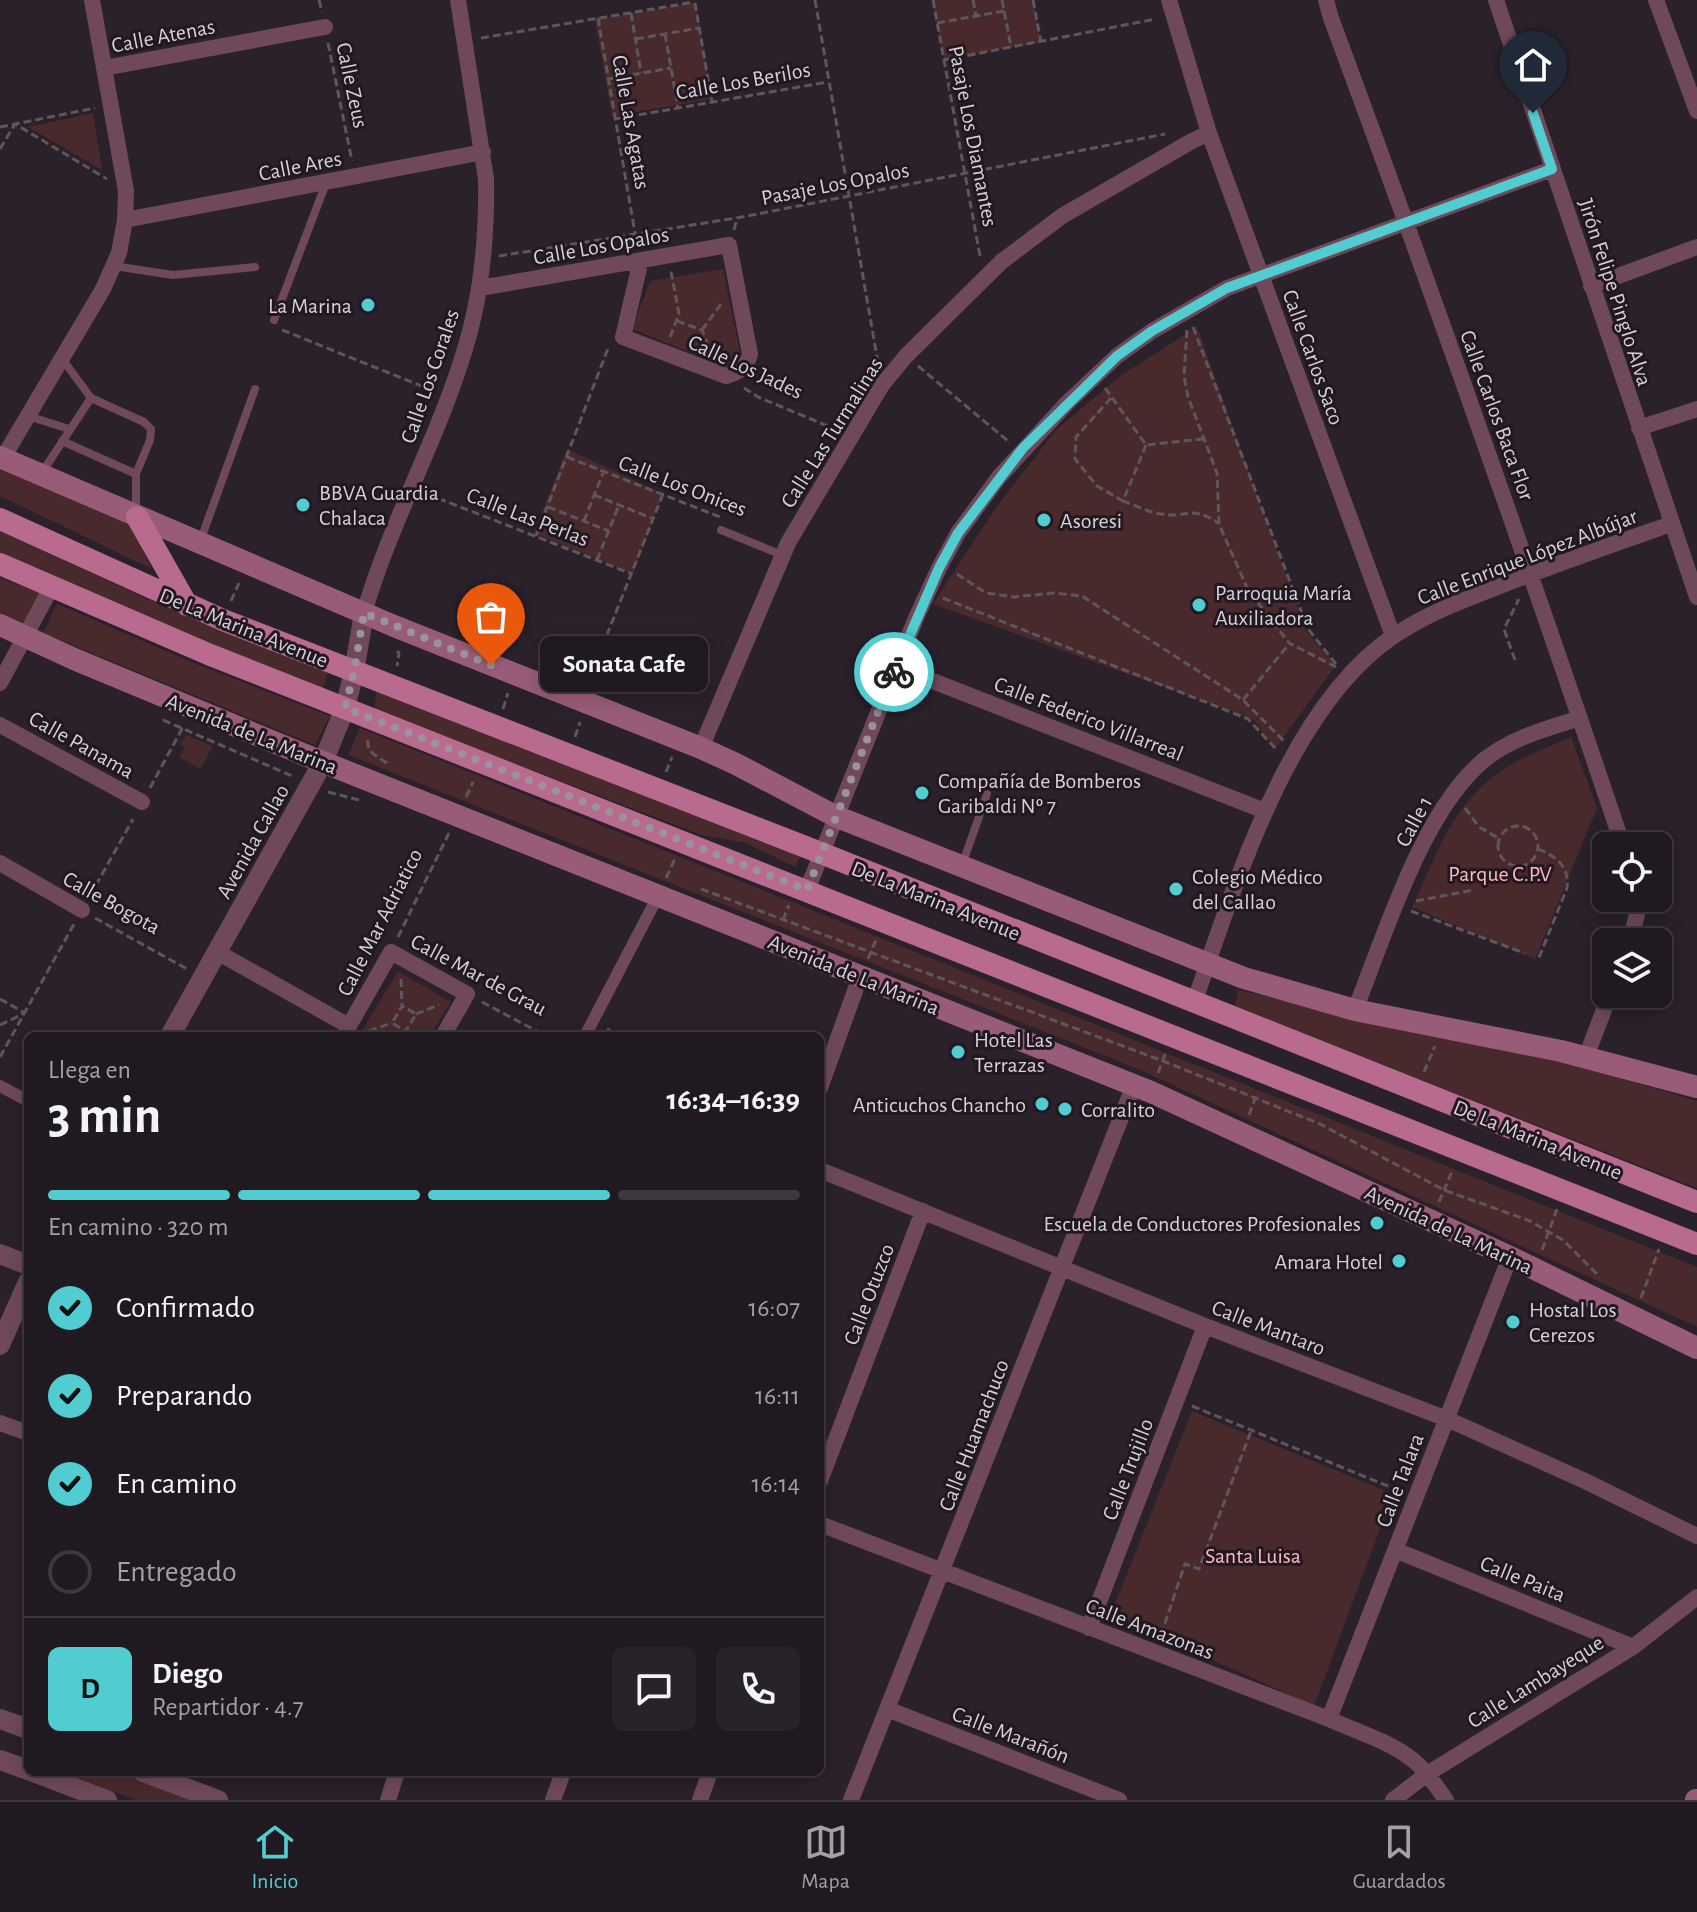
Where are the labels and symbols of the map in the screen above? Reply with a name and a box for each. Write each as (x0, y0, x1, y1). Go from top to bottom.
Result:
street label: Calle Atenas (110, 15, 217, 57)
pin (1499, 31, 1567, 113)
street label: Calle Zeus (332, 40, 372, 130)
street label: Pasaje Los Diamantes (945, 44, 1001, 228)
street label: Calle Las Agatas (608, 53, 654, 191)
street label: Calle Los Berilos (674, 58, 812, 104)
street label: Calle Ares (257, 147, 344, 185)
street label: Pasaje Los Opalos (759, 159, 911, 209)
street label: Jirón Felipe Pinglo Alva (1574, 196, 1656, 389)
street label: Calle Los Opalos (532, 223, 671, 269)
street label: Calle Carlos Saco (1278, 287, 1348, 428)
place label: La Marina (268, 295, 352, 317)
marker: La Marina (359, 296, 377, 314)
street label: Calle Los Corales (397, 307, 463, 446)
street label: Calle Carlos Baca Flor (1456, 327, 1538, 503)
street label: Calle Los Jades (685, 331, 806, 403)
street label: Calle Las Turmalinas (777, 353, 887, 512)
street label: Calle Los Onices (616, 451, 750, 520)
place label: BBVA Guardia Chalaca (319, 482, 439, 529)
street label: Calle Las Perlas (464, 484, 592, 550)
marker: BBVA Guardia Chalaca (294, 496, 312, 514)
street label: Calle Enrique López Albújar (1414, 505, 1640, 609)
place label: Asoresi (1060, 510, 1122, 532)
marker: Asoresi (1035, 511, 1053, 529)
place label: Parroquia María Auxiliadora (1215, 582, 1352, 629)
pin (457, 583, 525, 665)
street label: De La Marina Avenue (156, 584, 331, 672)
marker: Parroquia María Auxiliadora (1190, 596, 1208, 614)
courier (854, 632, 934, 712)
callout: Sonata Cafe (539, 637, 707, 693)
street label: Calle Federico Villarreal (991, 673, 1186, 765)
street label: Avenida de La Marina (163, 690, 340, 778)
street label: Calle Panama (25, 707, 138, 783)
place label: Compañía de Bomberos Garibaldi Nº 7 (938, 770, 1141, 817)
street label: Avenida Callao (213, 781, 293, 902)
marker: Compañía de Bomberos Garibaldi Nº 7 (913, 784, 931, 802)
street label: Calle 1 (1392, 793, 1436, 850)
street label: Calle Mar Adriatico (333, 845, 426, 1000)
street label: De La Marina Avenue (848, 857, 1023, 945)
park label: Parque C.P.V (1448, 863, 1552, 885)
place label: Colegio Médico del Callao (1192, 866, 1323, 913)
street label: Calle Bogota (59, 867, 164, 939)
marker: Colegio Médico del Callao (1167, 880, 1185, 898)
street label: Calle Mar de Grau (407, 930, 550, 1020)
street label: Avenida de La Marina (765, 931, 942, 1019)
place label: Hotel Las Terrazas (974, 1029, 1053, 1076)
marker: Hotel Las Terrazas (949, 1043, 967, 1061)
place label: Anticuchos Chancho (853, 1094, 1026, 1116)
marker: Anticuchos Chancho (1033, 1095, 1051, 1113)
street label: De La Marina Avenue (1450, 1096, 1625, 1184)
place label: Corralito (1081, 1099, 1155, 1121)
marker: Corralito (1056, 1100, 1074, 1118)
street label: Avenida de La Marina (1361, 1181, 1536, 1278)
place label: Escuela de Conductores Profesionales (1043, 1213, 1361, 1235)
marker: Escuela de Conductores Profesionales (1368, 1214, 1386, 1232)
street label: Calle Otuzco (840, 1241, 898, 1348)
place label: Amara Hotel (1275, 1251, 1383, 1273)
marker: Amara Hotel (1390, 1252, 1408, 1270)
street label: Calle Mantaro (1209, 1296, 1328, 1360)
place label: Hostal Los Cerezos (1529, 1299, 1617, 1346)
marker: Hostal Los Cerezos (1504, 1313, 1522, 1331)
street label: Calle Huamachuco (935, 1357, 1013, 1514)
street label: Calle Trujillo (1099, 1416, 1157, 1523)
street label: Calle Talara (1372, 1431, 1428, 1530)
park label: Santa Luisa (1205, 1545, 1301, 1567)
street label: Calle Paita (1477, 1552, 1568, 1606)
street label: Calle Amazonas (1082, 1594, 1217, 1663)
street label: Calle Lambayeque (1464, 1631, 1607, 1732)
street label: Calle Marañón (949, 1703, 1072, 1767)

